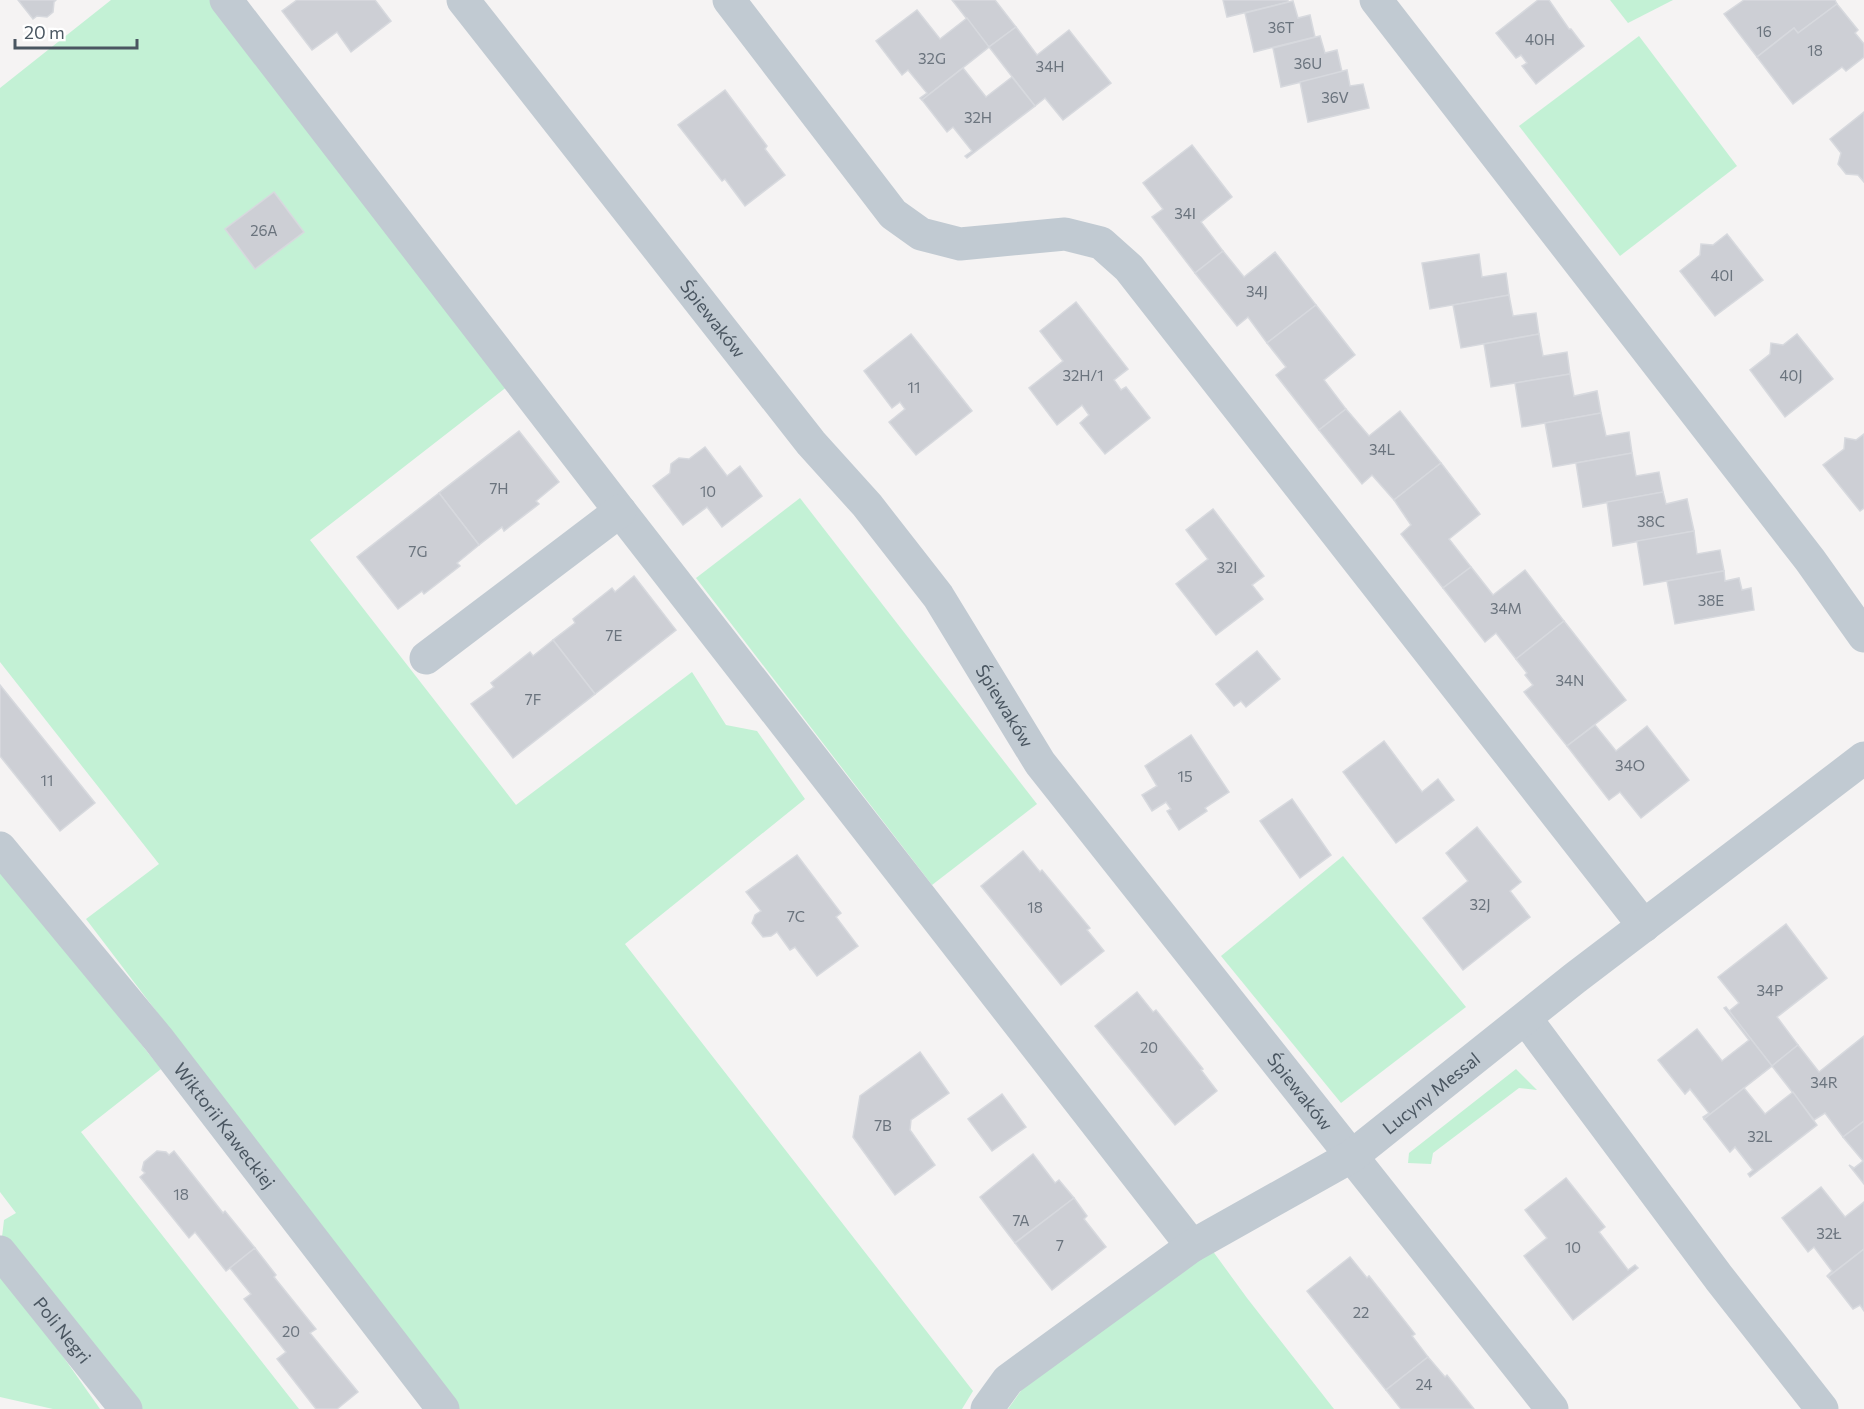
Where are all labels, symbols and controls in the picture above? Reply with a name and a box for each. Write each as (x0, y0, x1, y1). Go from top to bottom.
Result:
scale bar (15, 12, 136, 50)
house number: 36T (1268, 18, 1295, 36)
text: 20 m (24, 21, 65, 43)
house number: 16 (1756, 22, 1772, 40)
house number: 40H (1525, 30, 1555, 48)
house number: 18 (1807, 41, 1823, 59)
house number: 32G (918, 49, 946, 67)
house number: 36U (1294, 54, 1322, 72)
house number: 34H (1036, 57, 1064, 75)
house number: 36V (1321, 88, 1349, 106)
house number: 32H (964, 108, 992, 126)
house number: 34I (1174, 204, 1196, 222)
house number: 26A (250, 221, 278, 239)
house number: 40I (1711, 266, 1733, 284)
street label: Śpiewaków (676, 275, 751, 362)
house number: 34J (1246, 282, 1268, 300)
house number: 32H/1 (1062, 366, 1104, 384)
house number: 40J (1779, 366, 1803, 384)
house number: 11 (908, 378, 920, 396)
house number: 34L (1369, 440, 1395, 458)
house number: 7H (489, 479, 509, 497)
house number: 10 (700, 482, 716, 500)
house number: 38C (1637, 512, 1665, 530)
house number: 7G (409, 542, 427, 560)
house number: 32I (1216, 558, 1238, 576)
house number: 38E (1698, 591, 1724, 609)
house number: 34M (1490, 599, 1522, 617)
house number: 7E (606, 626, 623, 644)
street label: Śpiewaków (971, 660, 1039, 751)
house number: 34N (1556, 671, 1584, 689)
house number: 7F (525, 690, 541, 708)
house number: 34O (1615, 756, 1645, 774)
house number: 15 (1177, 767, 1193, 785)
house number: 11 (41, 771, 53, 789)
house number: 32J (1469, 895, 1491, 913)
house number: 18 (1027, 898, 1043, 916)
house number: 7C (787, 907, 805, 925)
house number: 34P (1757, 981, 1783, 999)
house number: 20 (1140, 1038, 1158, 1056)
street label: Lucyny Messal (1378, 1047, 1484, 1139)
street label: Śpiewaków (1263, 1048, 1338, 1135)
street label: Wiktorii Kaweckiej (169, 1058, 280, 1193)
house number: 34R (1810, 1073, 1838, 1091)
house number: 7B (874, 1116, 892, 1134)
house number: 32L (1747, 1127, 1773, 1145)
house number: 18 (173, 1185, 189, 1203)
house number: 7A (1012, 1211, 1030, 1229)
house number: 32Ł (1816, 1224, 1842, 1242)
house number: 7 (1056, 1236, 1064, 1254)
house number: 10 (1565, 1238, 1581, 1256)
street label: Poli Negri (29, 1292, 96, 1368)
house number: 22 (1353, 1303, 1369, 1321)
house number: 20 (282, 1322, 300, 1340)
house number: 24 (1415, 1375, 1433, 1393)

